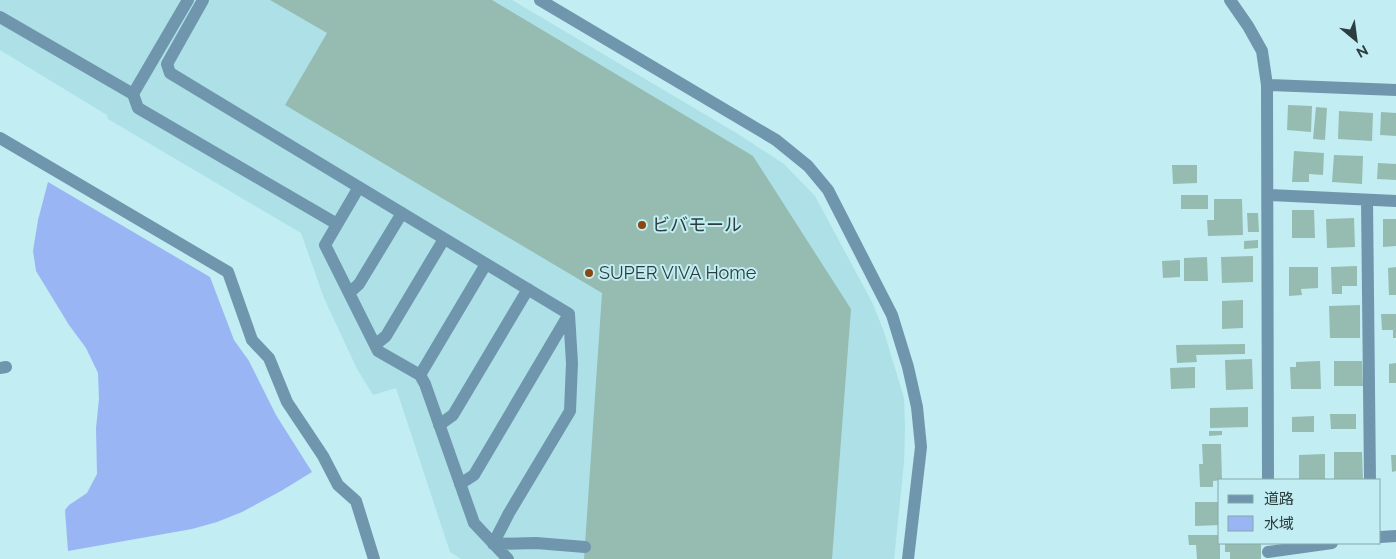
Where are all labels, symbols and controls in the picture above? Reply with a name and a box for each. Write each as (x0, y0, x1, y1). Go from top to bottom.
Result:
north arrow (1331, 15, 1381, 65)
text: N (1354, 42, 1371, 61)
place label: ビバモール (652, 214, 742, 235)
marker: ビバモール (636, 219, 648, 231)
place label: SUPER VIVA Home (599, 262, 757, 283)
marker: SUPER VIVA Home (583, 267, 595, 279)
legend (1218, 479, 1381, 544)
text: 道路 (1264, 490, 1294, 508)
text: 水域 (1264, 515, 1294, 533)

